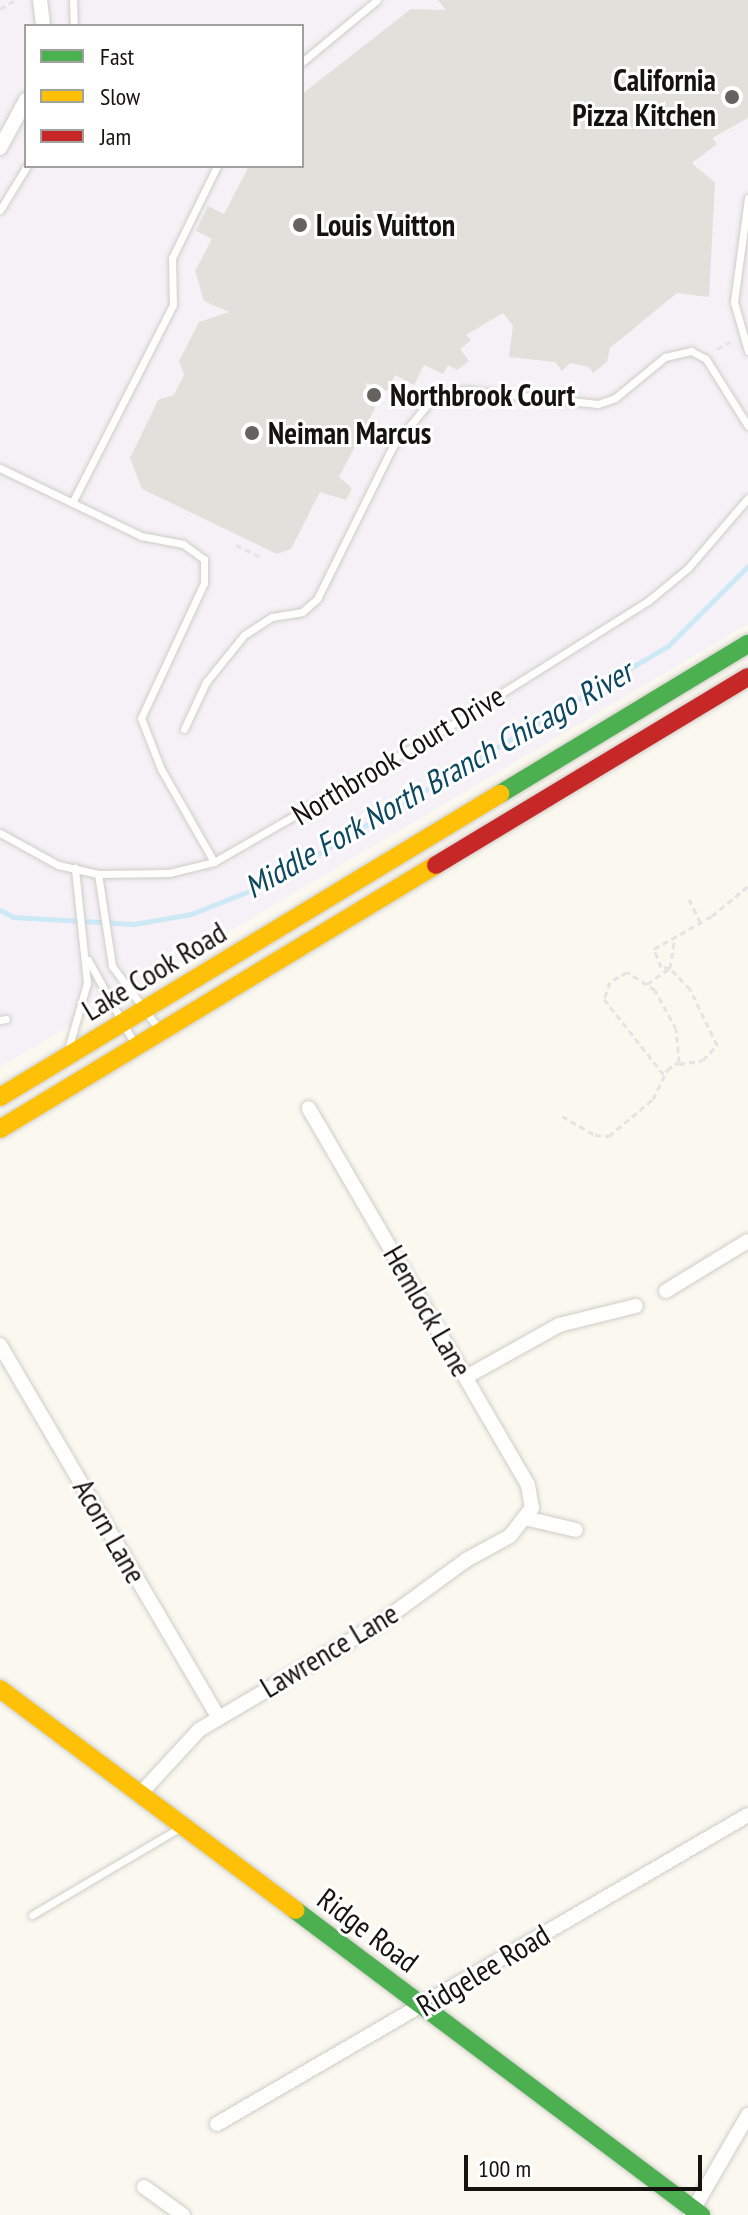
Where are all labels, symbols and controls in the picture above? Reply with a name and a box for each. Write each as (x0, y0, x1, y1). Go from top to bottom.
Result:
legend (24, 24, 304, 168)
text: Fast (100, 41, 134, 72)
place label: California Pizza Kitchen (572, 62, 716, 132)
text: Slow (100, 81, 140, 112)
marker: California Pizza Kitchen (723, 88, 741, 106)
text: Jam (100, 121, 131, 152)
place label: Louis Vuitton (316, 207, 456, 243)
marker: Louis Vuitton (291, 216, 309, 234)
place label: Northbrook Court (390, 377, 576, 413)
marker: Northbrook Court (365, 386, 383, 404)
place label: Neiman Marcus (268, 415, 431, 451)
marker: Neiman Marcus (243, 424, 261, 442)
water label: Middle Fork North Branch Chicago River (237, 652, 639, 906)
street label: Northbrook Court Drive (285, 677, 511, 833)
street label: Lake Cook Road (75, 914, 233, 1028)
street label: Hemlock Lane (376, 1239, 480, 1383)
street label: Acorn Lane (66, 1472, 154, 1590)
street label: Lawrence Lane (254, 1595, 404, 1705)
street label: Ridge Road (311, 1880, 425, 1980)
street label: Ridgelee Road (410, 1916, 556, 2024)
scale bar (468, 2139, 706, 2189)
text: 100 m (478, 2153, 531, 2184)

